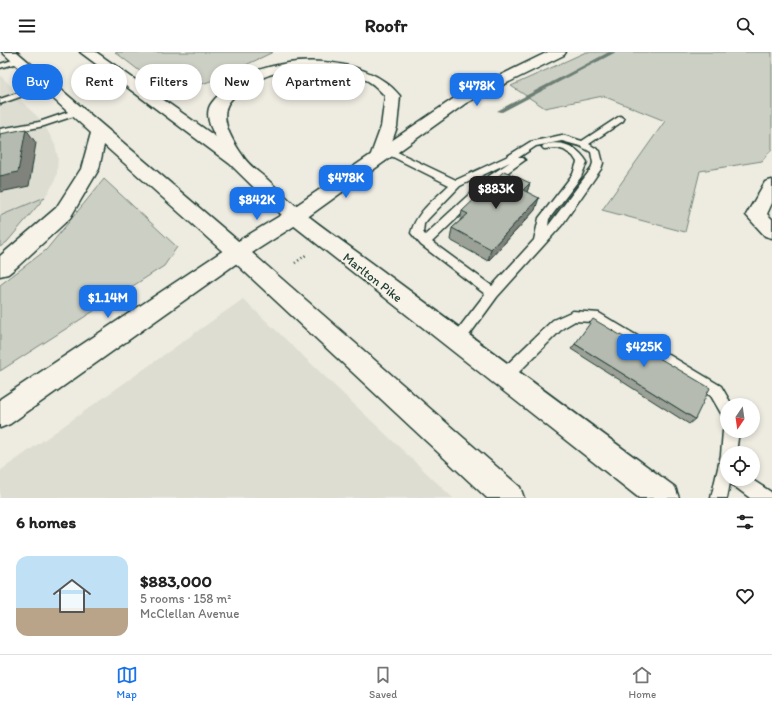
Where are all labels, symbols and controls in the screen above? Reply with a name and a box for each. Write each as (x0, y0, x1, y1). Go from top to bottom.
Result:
icon: menu (16, 15, 38, 37)
text: Roofr (365, 15, 407, 37)
icon: search (734, 15, 756, 37)
chip: Buy (12, 64, 63, 100)
chip: Rent (71, 64, 127, 100)
chip: Filters (135, 64, 202, 100)
chip: New (210, 64, 264, 100)
chip: Apartment (272, 64, 365, 100)
pin: $478K (449, 73, 505, 107)
text: $478K (459, 78, 495, 93)
pin: $478K (318, 165, 374, 199)
text: $478K (328, 170, 364, 185)
pin: $883K (468, 176, 524, 210)
text: $883K (478, 181, 514, 196)
pin: $842K (229, 187, 285, 221)
text: $842K (239, 192, 275, 207)
street label: Marlton Pike (340, 250, 405, 305)
pin: $1.14M (75, 285, 141, 319)
text: $1.14M (88, 290, 128, 305)
pin: $425K (616, 334, 672, 368)
text: $425K (626, 339, 662, 354)
north arrow (720, 398, 760, 438)
map controls (720, 398, 760, 486)
button: locate (720, 446, 760, 486)
icon: filters (734, 511, 756, 533)
text: 6 homes (16, 512, 76, 532)
text: $883,000 (140, 571, 212, 591)
icon: home (48, 572, 96, 620)
icon: heart (734, 585, 756, 607)
text: 5 rooms · 158 m² (140, 591, 231, 606)
text: McClellan Avenue (140, 606, 239, 621)
tab: Map (116, 664, 138, 701)
tab: Saved (369, 664, 397, 701)
tab: Home (629, 664, 656, 701)

